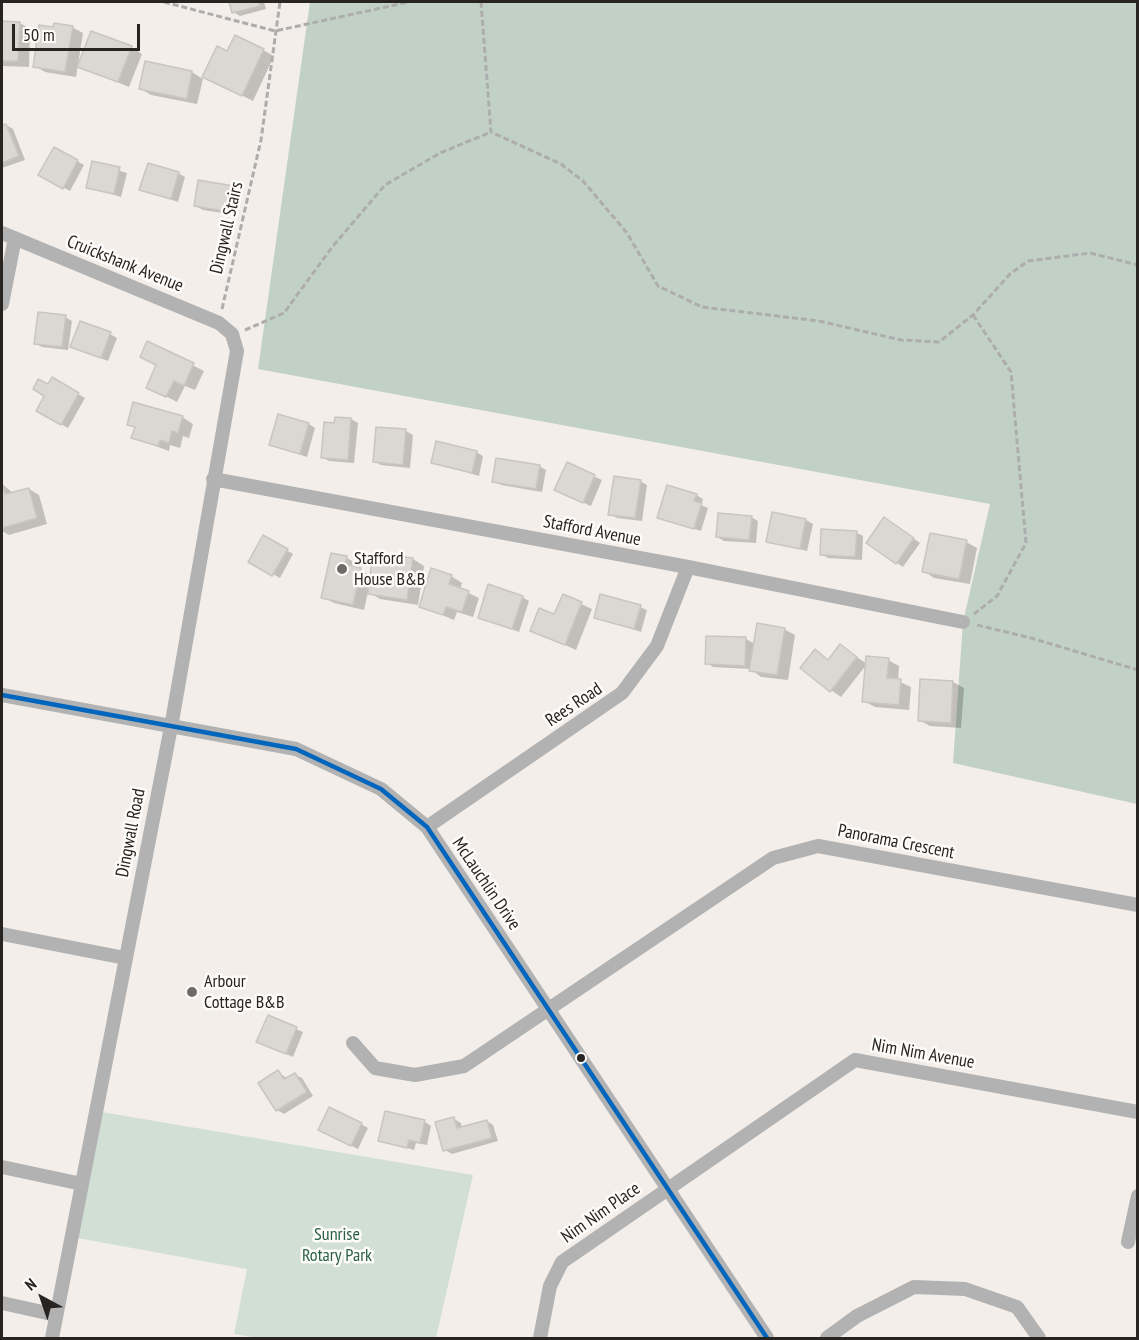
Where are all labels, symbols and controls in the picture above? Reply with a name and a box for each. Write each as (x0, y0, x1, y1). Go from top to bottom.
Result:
scale bar (15, 12, 142, 50)
text: 50 m (23, 23, 55, 46)
street label: Dingwall Stairs (206, 180, 248, 276)
street label: Cruickshank Avenue (64, 231, 186, 297)
street label: Stafford Avenue (541, 511, 643, 551)
place label: Stafford House B&B (354, 548, 425, 590)
marker: Stafford House B&B (335, 562, 349, 576)
street label: Rees Road (542, 678, 606, 732)
street label: Dingwall Road (112, 787, 150, 879)
street label: Panorama Crescent (836, 820, 956, 864)
street label: McLauchlin Drive (447, 834, 525, 934)
place label: Arbour Cottage B&B (204, 971, 284, 1014)
marker: Arbour Cottage B&B (185, 985, 199, 999)
street label: Nim Nim Avenue (870, 1034, 976, 1074)
unlabelled marker (575, 1052, 587, 1064)
street label: Nim Nim Place (557, 1178, 645, 1248)
park label: Sunrise Rotary Park (302, 1224, 372, 1266)
north arrow (12, 1268, 72, 1328)
text: N (21, 1274, 40, 1295)

